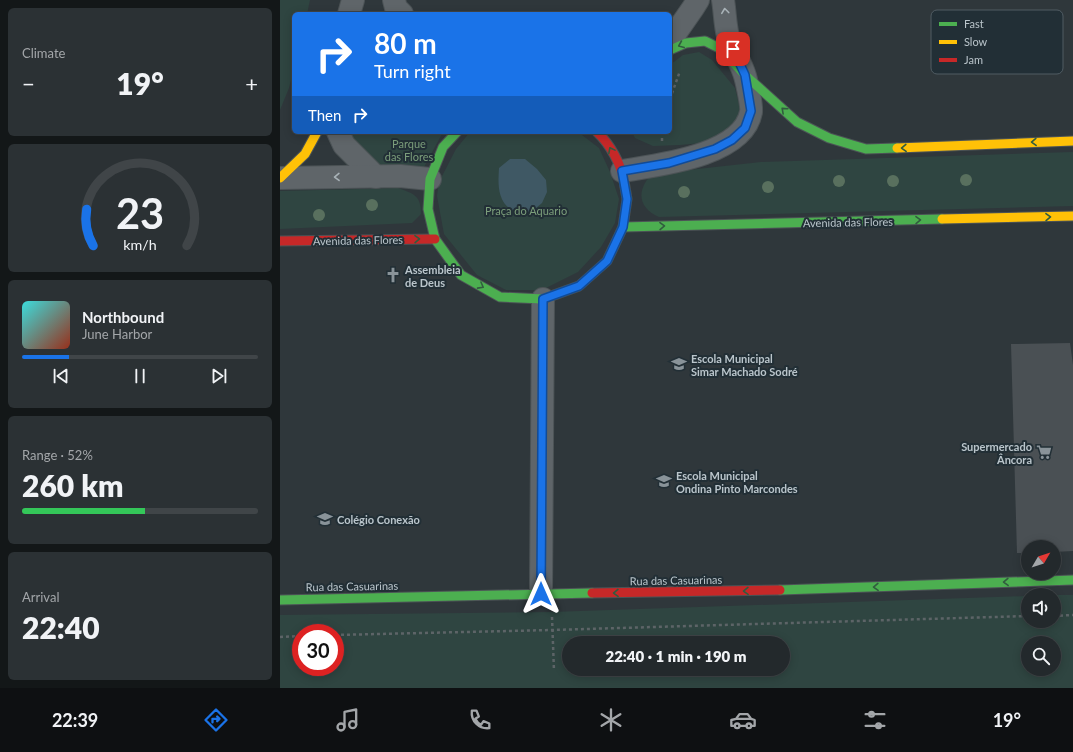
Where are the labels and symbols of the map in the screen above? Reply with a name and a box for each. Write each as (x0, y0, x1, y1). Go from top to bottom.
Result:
one-way arrow (721, 8, 730, 14)
legend (931, 10, 1063, 74)
text: Fast (964, 17, 984, 30)
pin (716, 32, 750, 66)
text: Slow (964, 35, 988, 48)
one-way arrow (678, 40, 686, 48)
text: Jam (964, 53, 983, 66)
one-way arrow (781, 107, 789, 115)
park label: Parque das Flores (385, 137, 433, 163)
one-way arrow (1031, 138, 1037, 147)
one-way arrow (901, 143, 907, 152)
one-way arrow (608, 147, 616, 154)
one-way arrow (334, 173, 340, 181)
park label: Praça do Aquario (485, 204, 567, 217)
one-way arrow (1045, 213, 1051, 221)
street label: Avenida das Flores (803, 215, 893, 229)
one-way arrow (915, 216, 921, 224)
one-way arrow (659, 222, 665, 230)
street label: Avenida das Flores (313, 233, 403, 247)
one-way arrow (414, 235, 420, 243)
place label: Assembleia de Deus (404, 263, 461, 289)
church icon: Assembleia de Deus (384, 266, 402, 284)
one-way arrow (477, 281, 484, 289)
place label: Escola Municipal Simar Machado Sodré (691, 352, 798, 378)
school or university icon: Escola Municipal Simar Machado Sodré (670, 355, 688, 373)
place label: Supermercado Âncora (961, 440, 1032, 466)
supermarket icon: Supermercado Âncora (1035, 443, 1053, 461)
place label: Escola Municipal Ondina Pinto Marcondes (676, 469, 798, 495)
school or university icon: Escola Municipal Ondina Pinto Marcondes (655, 472, 673, 490)
school or university icon: Colégio Conexão (316, 510, 334, 528)
place label: Colégio Conexão (337, 513, 420, 526)
north arrow (1021, 540, 1061, 580)
position arrow (520, 573, 562, 615)
street label: Rua das Casuarinas (630, 573, 723, 587)
one-way arrow (1003, 578, 1009, 587)
street label: Rua das Casuarinas (306, 579, 399, 593)
one-way arrow (873, 583, 879, 591)
one-way arrow (743, 587, 749, 595)
one-way arrow (613, 589, 619, 597)
speed limit sign: 30 (292, 624, 344, 676)

